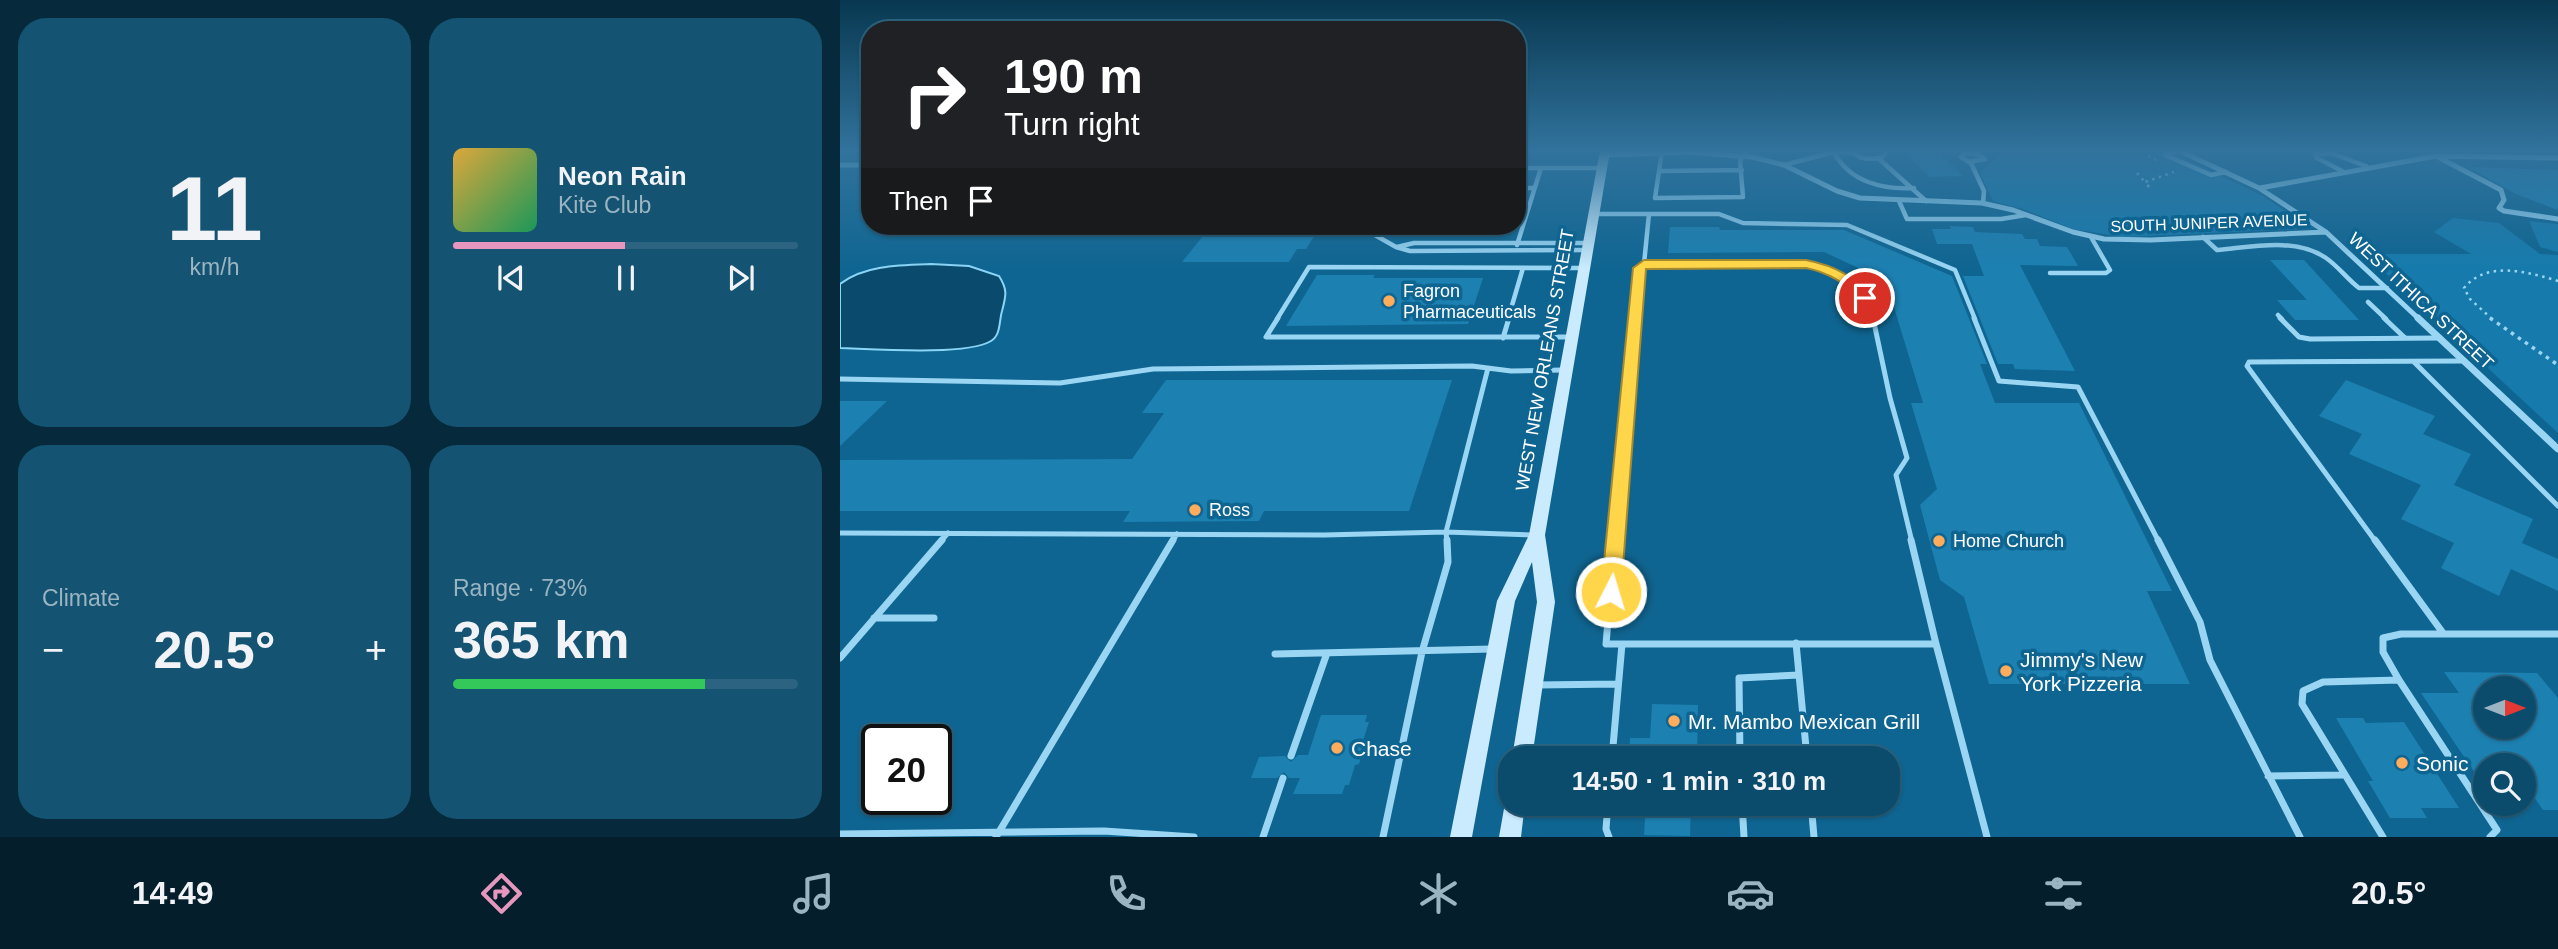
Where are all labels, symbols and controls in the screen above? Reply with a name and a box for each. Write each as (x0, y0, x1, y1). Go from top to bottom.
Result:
icon: right (889, 49, 980, 140)
text: 190 m (1004, 49, 1143, 103)
text: Turn right (1004, 106, 1140, 142)
text: 11 (166, 158, 263, 259)
text: Neon Rain (558, 161, 687, 191)
icon: arrive (962, 182, 1000, 220)
text: Then (889, 186, 948, 216)
text: Kite Club (558, 192, 651, 218)
street label: SOUTH JUNIPER AVENUE (2110, 211, 2308, 235)
street label: WEST NEW ORLEANS STREET (1512, 227, 1578, 493)
street label: WEST ITHICA STREET (2344, 229, 2498, 373)
text: km/h (190, 254, 239, 280)
icon: previous (492, 259, 530, 297)
icon: pause (607, 259, 645, 297)
icon: next (722, 259, 760, 297)
pin (1835, 268, 1895, 328)
icon: arrive (1846, 279, 1884, 317)
place label: Fagron Pharmaceuticals (1403, 281, 1536, 322)
marker: Fagron Pharmaceuticals (1381, 293, 1397, 309)
place label: Ross (1209, 500, 1250, 520)
marker: Ross (1187, 502, 1203, 518)
place label: Home Church (1953, 531, 2064, 551)
marker: Home Church (1931, 533, 1947, 549)
position arrow (1574, 555, 1648, 629)
text: Range · 73% (453, 575, 587, 601)
text: Climate (42, 585, 120, 611)
text: 365 km (453, 611, 629, 669)
text: 20.5° (153, 621, 276, 679)
text: − (42, 629, 64, 671)
text: + (365, 629, 387, 671)
place label: Jimmy's New York Pizzeria (2020, 648, 2144, 695)
marker: Jimmy's New York Pizzeria (1998, 663, 2014, 679)
north arrow (2473, 676, 2536, 738)
map controls (2473, 676, 2536, 816)
place label: Mr. Mambo Mexican Grill (1688, 710, 1920, 733)
marker: Mr. Mambo Mexican Grill (1666, 713, 1682, 729)
speed limit sign: 20 (861, 724, 952, 815)
place label: Chase (1351, 737, 1412, 760)
marker: Chase (1329, 740, 1345, 756)
place label: Sonic (2416, 752, 2469, 775)
button: search (2473, 753, 2536, 816)
marker: Sonic (2394, 755, 2410, 771)
text: 14:50 · 1 min · 310 m (1572, 766, 1826, 796)
icon: directions (477, 869, 526, 918)
icon: music (789, 869, 838, 918)
icon: phone (1102, 869, 1151, 918)
icon: climate (1414, 869, 1463, 918)
icon: car (1726, 869, 1775, 918)
icon: filters (2039, 869, 2088, 918)
text: 14:49 (132, 875, 214, 911)
text: 20.5° (2351, 875, 2426, 911)

